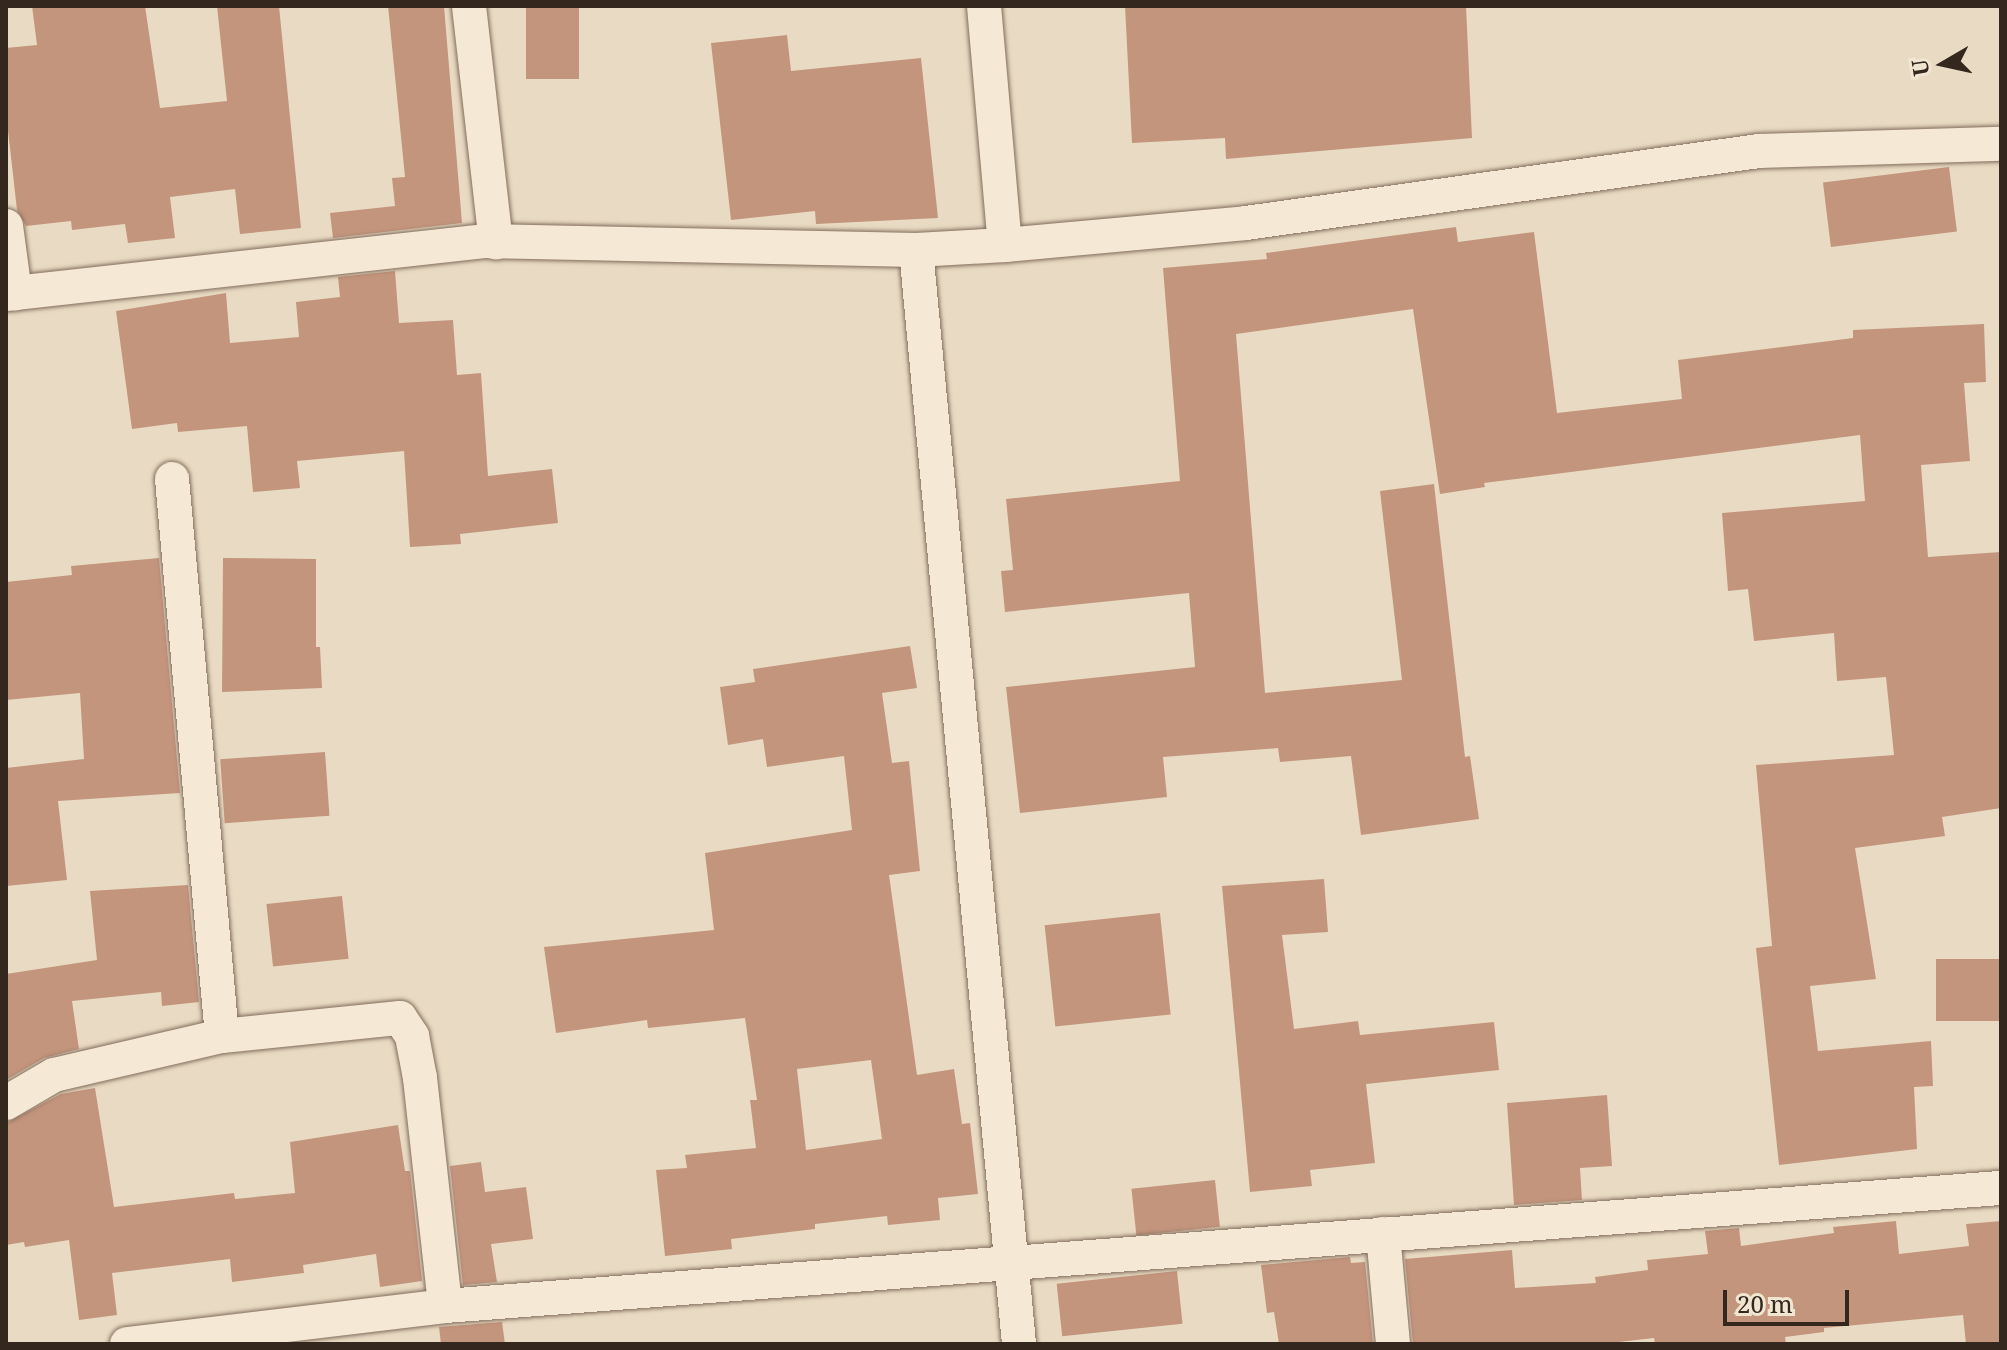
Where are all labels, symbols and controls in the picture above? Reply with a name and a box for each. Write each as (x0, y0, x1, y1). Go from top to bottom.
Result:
north arrow (1903, 24, 1983, 104)
text: U (1903, 57, 1935, 78)
scale bar (1727, 1274, 1853, 1324)
text: 20 m (1737, 1287, 1793, 1320)

